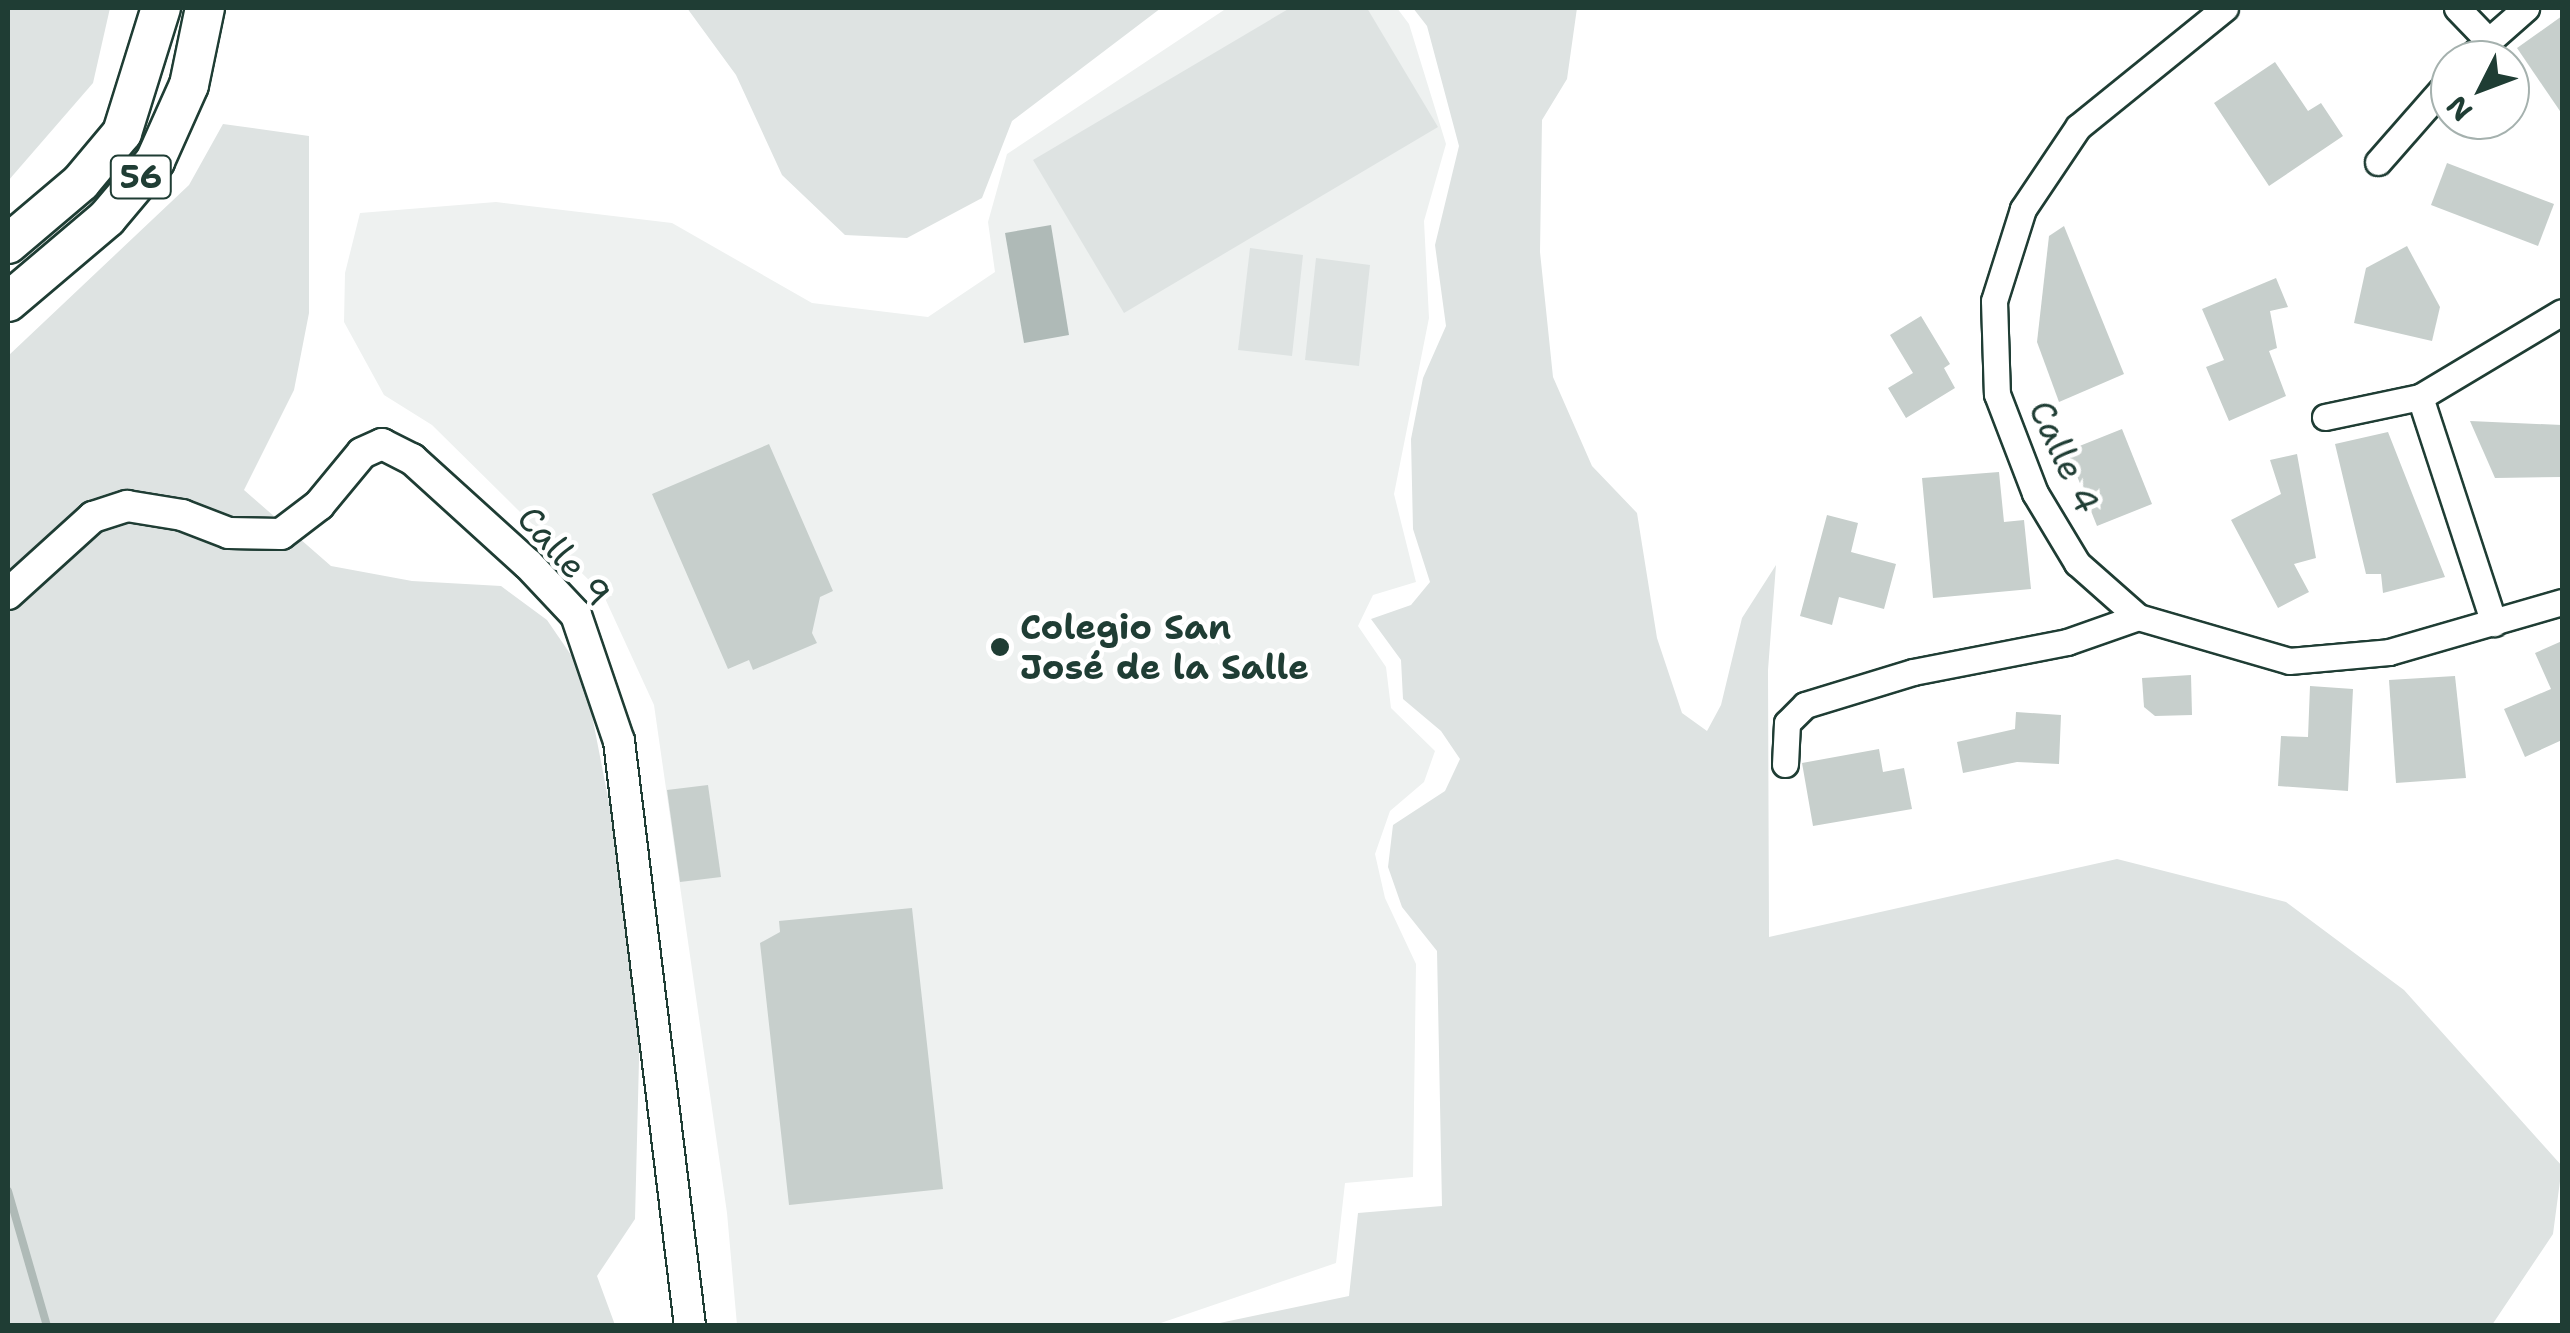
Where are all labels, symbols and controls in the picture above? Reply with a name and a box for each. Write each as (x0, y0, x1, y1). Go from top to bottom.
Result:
north arrow (2430, 40, 2530, 140)
text: N (2438, 88, 2481, 130)
road number: 56 (108, 150, 174, 204)
street label: Calle 4 (2020, 394, 2108, 520)
street label: Calle 9 (508, 498, 620, 614)
place label: Colegio San José de la Salle (1020, 606, 1309, 688)
marker: Colegio San José de la Salle (989, 636, 1011, 658)

